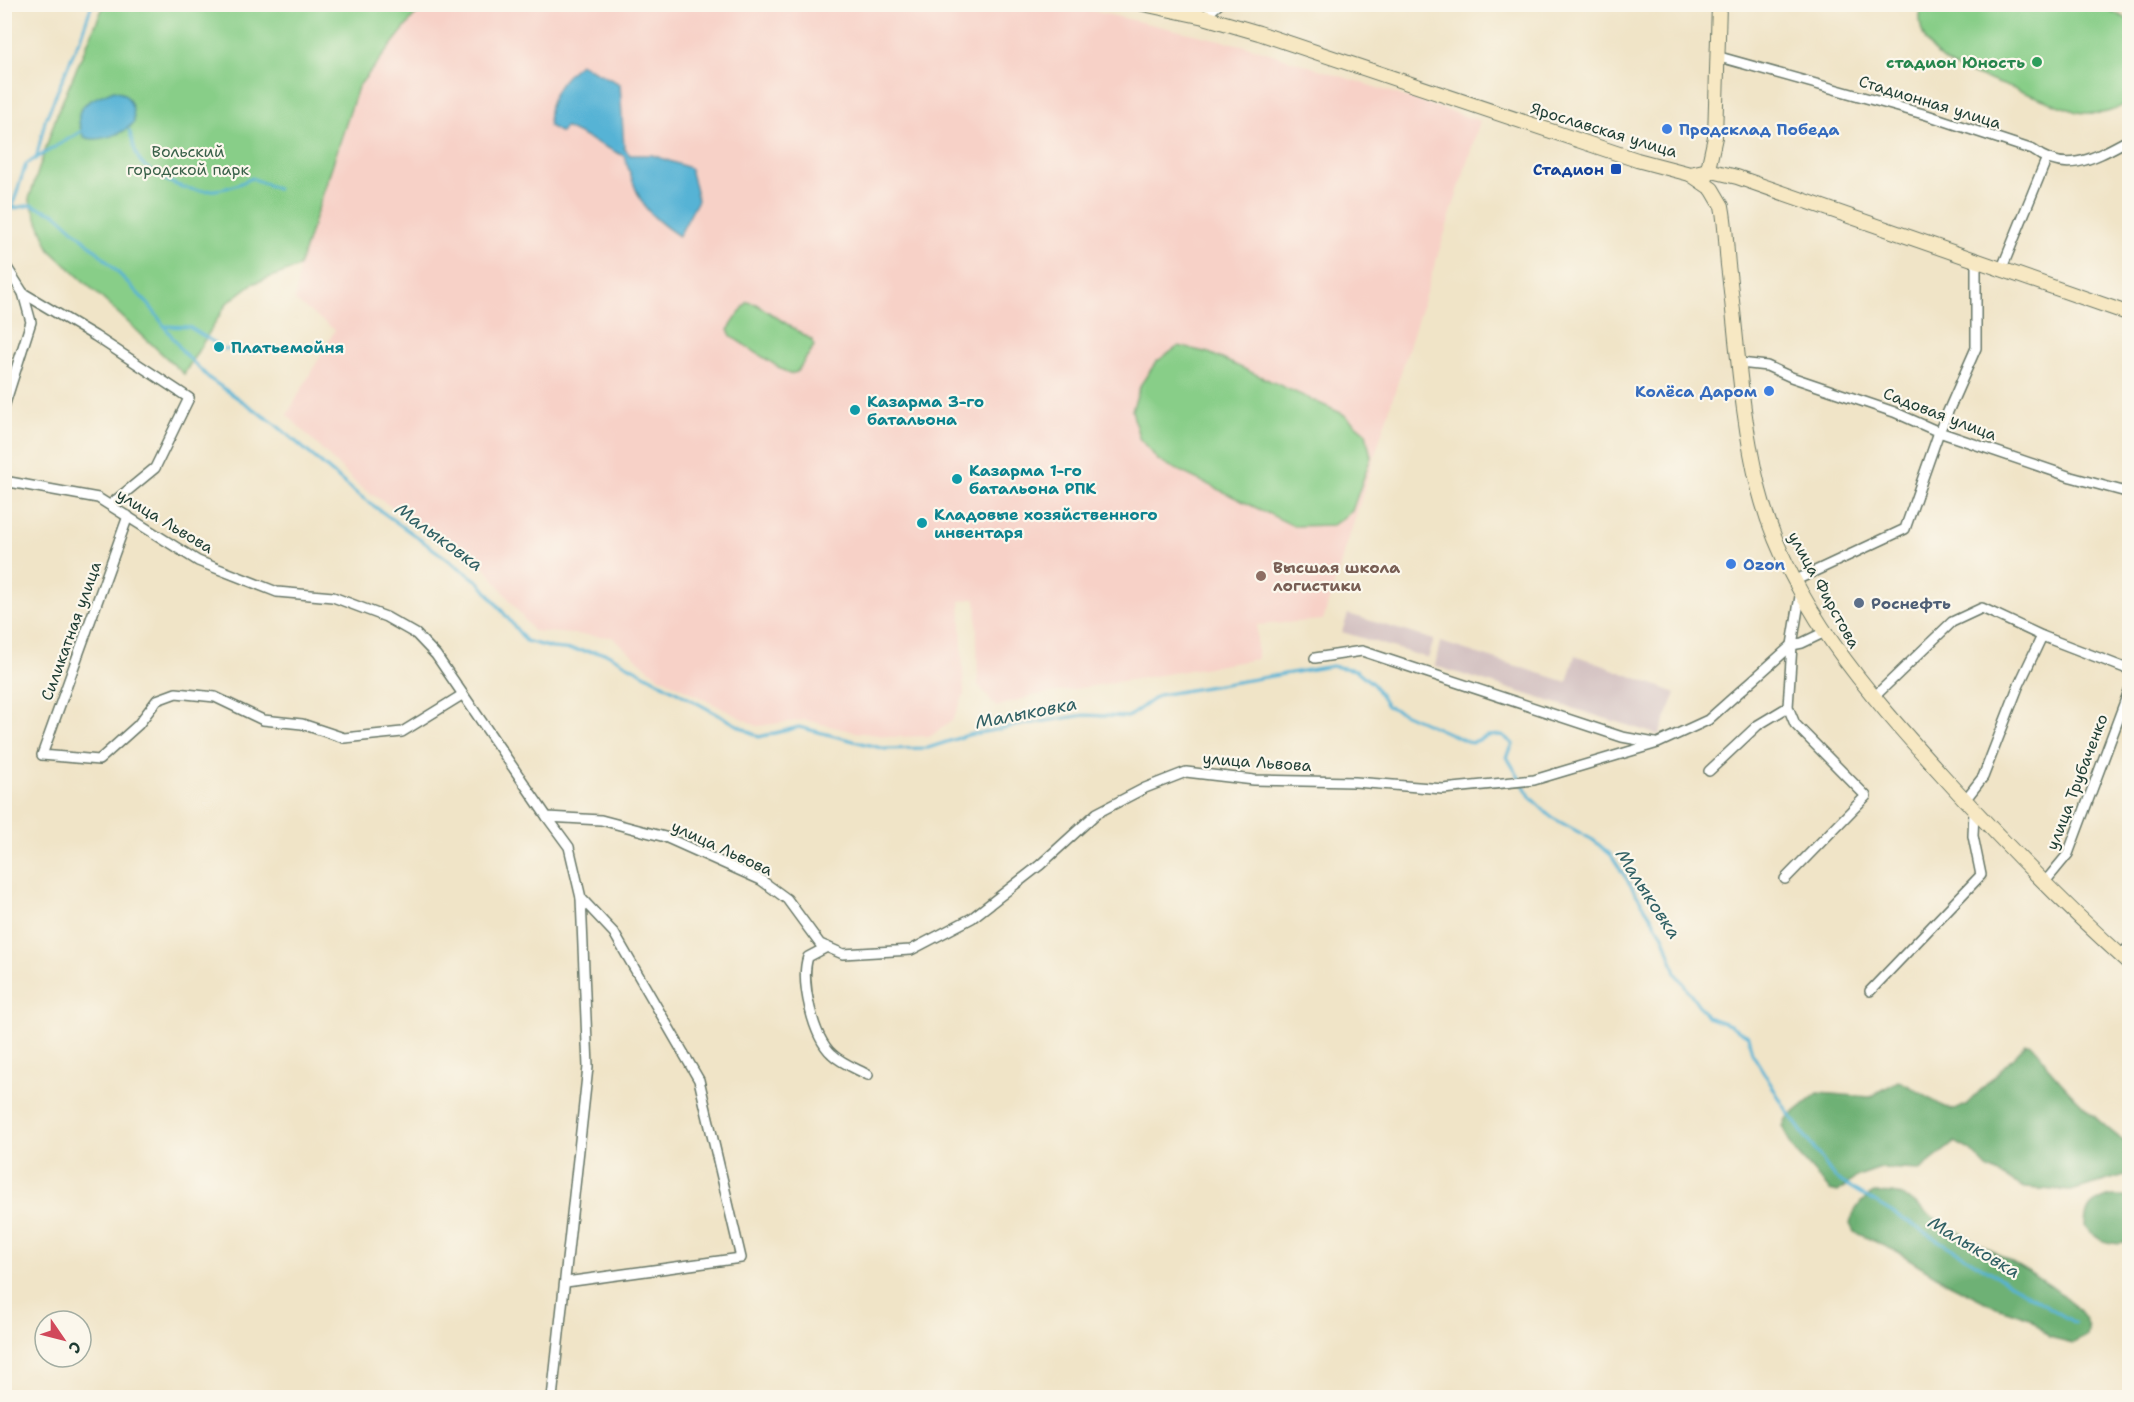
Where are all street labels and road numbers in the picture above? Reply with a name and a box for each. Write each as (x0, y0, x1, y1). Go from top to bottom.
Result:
street label: Стадионная улица (1856, 70, 2004, 134)
street label: Ярославская улица (1528, 98, 1680, 162)
street label: Садовая улица (1880, 383, 2000, 445)
street label: улица Львова (113, 484, 217, 558)
street label: улица Фирстова (1783, 528, 1865, 652)
street label: Силикатная улица (36, 558, 106, 703)
street label: улица Трубаченко (2041, 711, 2113, 853)
street label: улица Львова (1202, 748, 1312, 776)
street label: улица Львова (668, 815, 776, 881)

